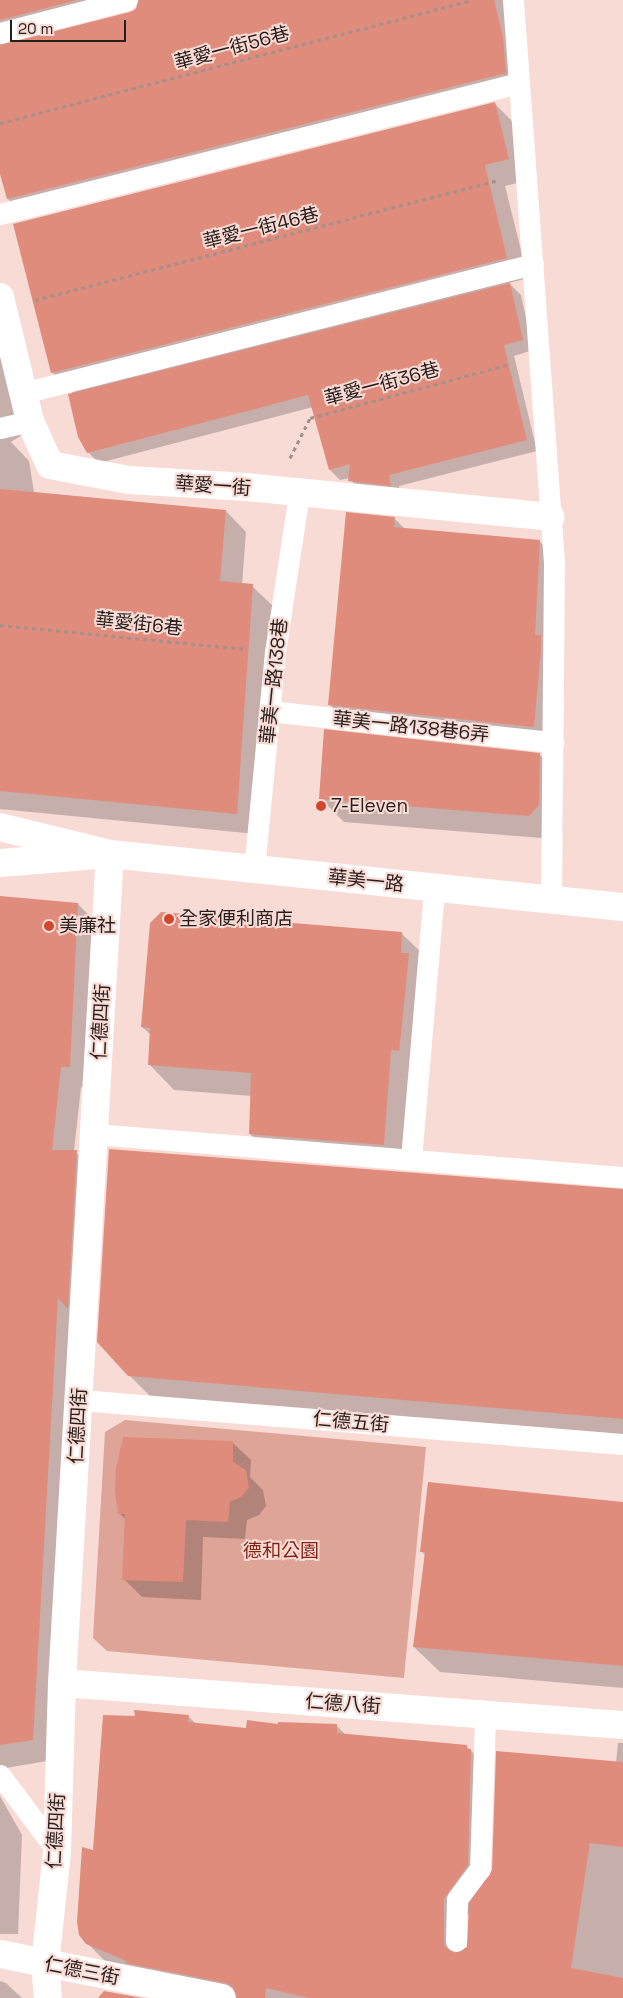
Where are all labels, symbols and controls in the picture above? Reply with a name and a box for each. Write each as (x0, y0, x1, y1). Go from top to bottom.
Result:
scale bar (12, 10, 129, 42)
text: 20 m (18, 19, 53, 38)
street label: 華愛一街56巷 (172, 22, 292, 74)
street label: 華愛一街46巷 (201, 203, 321, 253)
street label: 華愛一街36巷 (322, 358, 442, 410)
street label: 華愛一街 (174, 472, 252, 500)
street label: 華愛街6巷 (94, 608, 184, 640)
street label: 華美一路138巷 (256, 617, 292, 745)
street label: 華美一路138巷6弄 (332, 707, 490, 747)
place label: 7-Eleven (331, 795, 408, 817)
marker: 7-Eleven (315, 800, 327, 812)
street label: 華美一路 (327, 866, 405, 896)
place label: 全家便利商店 (179, 908, 293, 930)
marker: 全家便利商店 (163, 913, 175, 925)
place label: 美廉社 (59, 915, 116, 937)
marker: 美廉社 (43, 920, 55, 932)
street label: 仁德四街 (88, 983, 114, 1061)
street label: 仁德四街 (65, 1387, 91, 1465)
street label: 仁德五街 (312, 1407, 390, 1437)
park label: 德和公園 (243, 1540, 319, 1562)
street label: 仁德八街 (304, 1690, 382, 1718)
street label: 仁德四街 (43, 1792, 69, 1870)
street label: 仁德三街 (43, 1953, 121, 1989)

